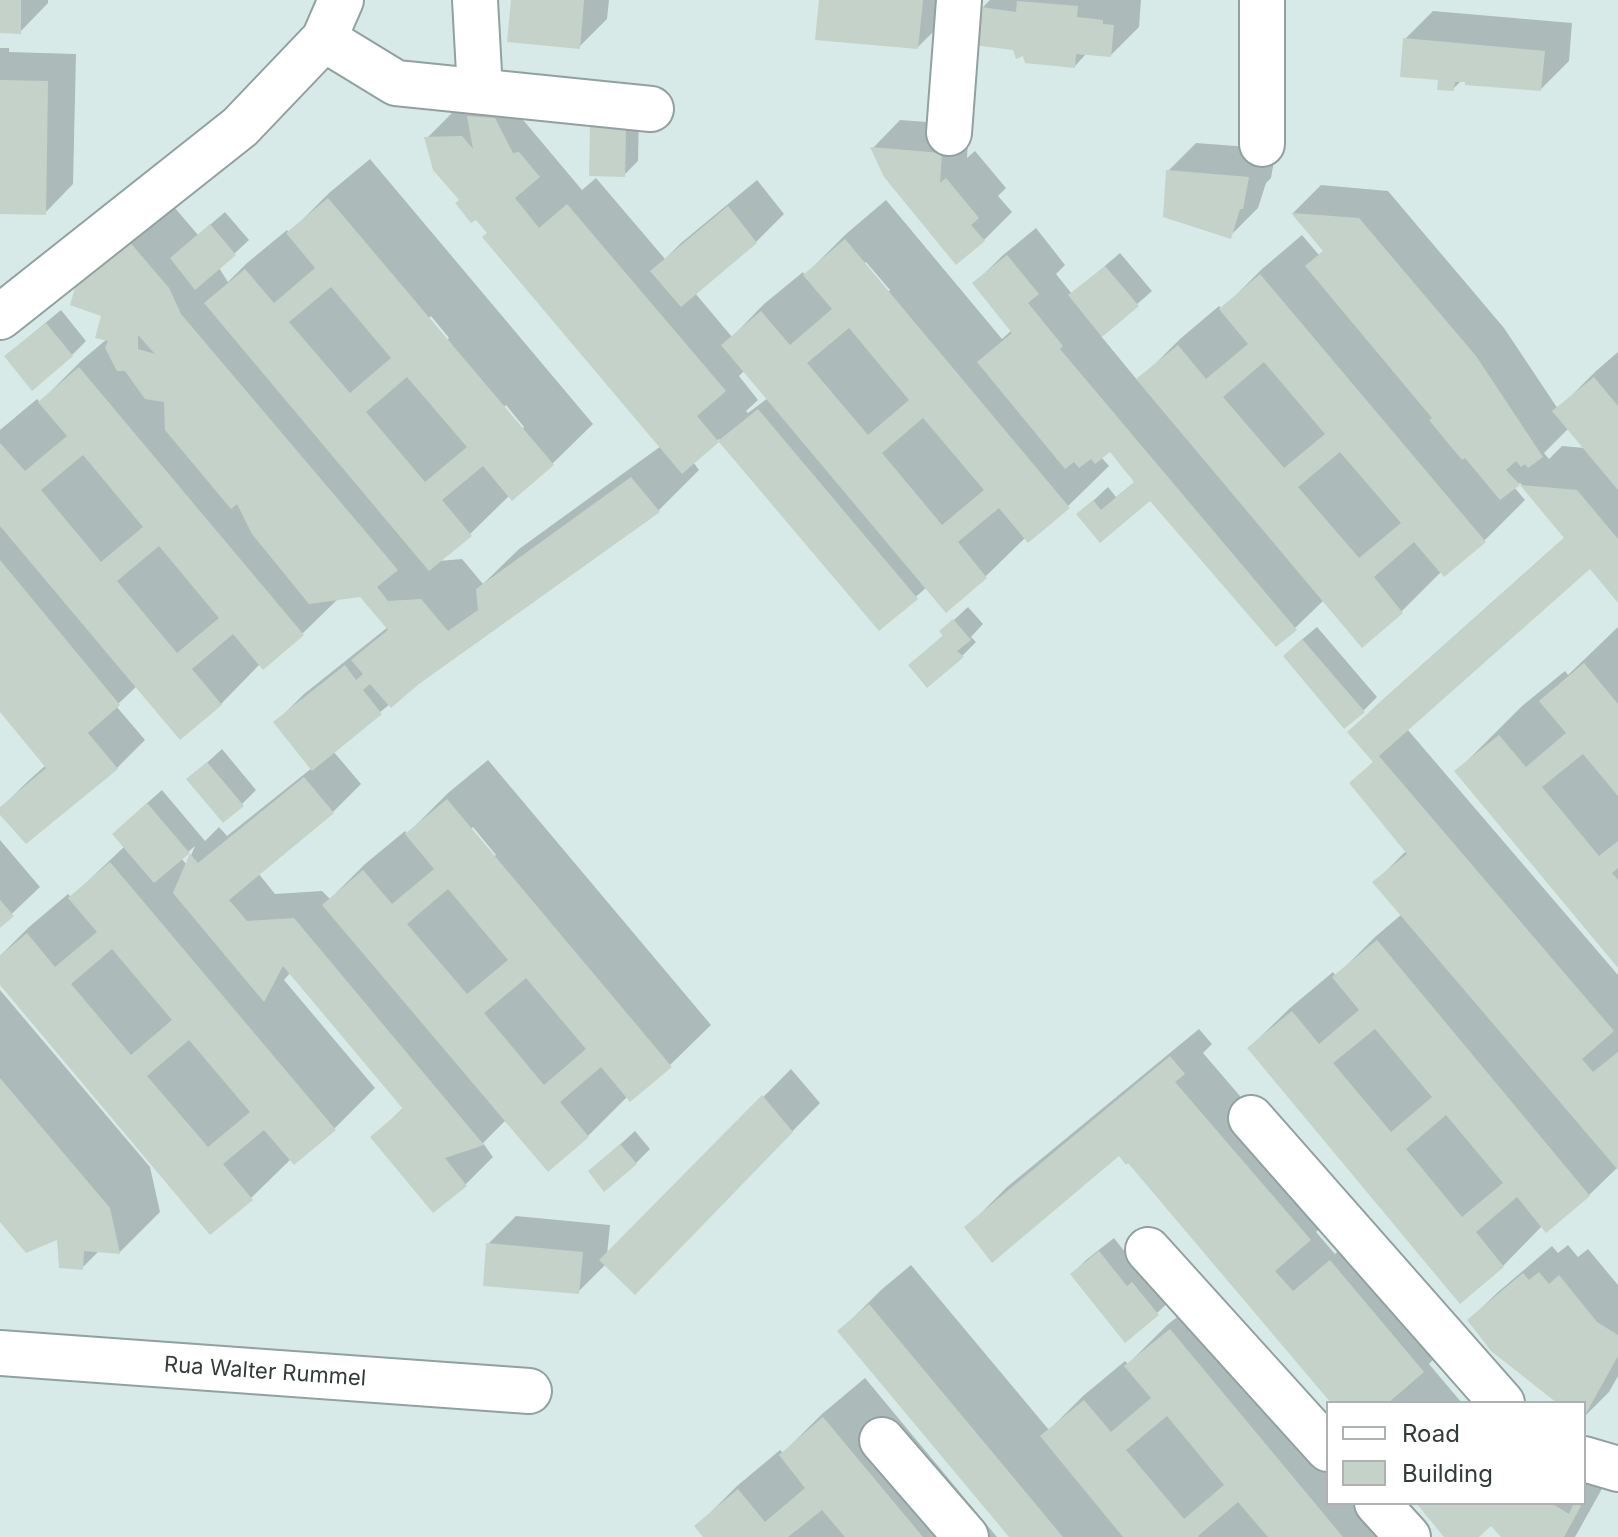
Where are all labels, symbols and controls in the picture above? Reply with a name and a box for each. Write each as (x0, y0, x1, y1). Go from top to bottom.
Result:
street label: Rua Walter Rummel (163, 1352, 367, 1392)
legend (1326, 1401, 1586, 1505)
text: Road (1402, 1419, 1460, 1448)
text: Building (1402, 1459, 1493, 1488)

